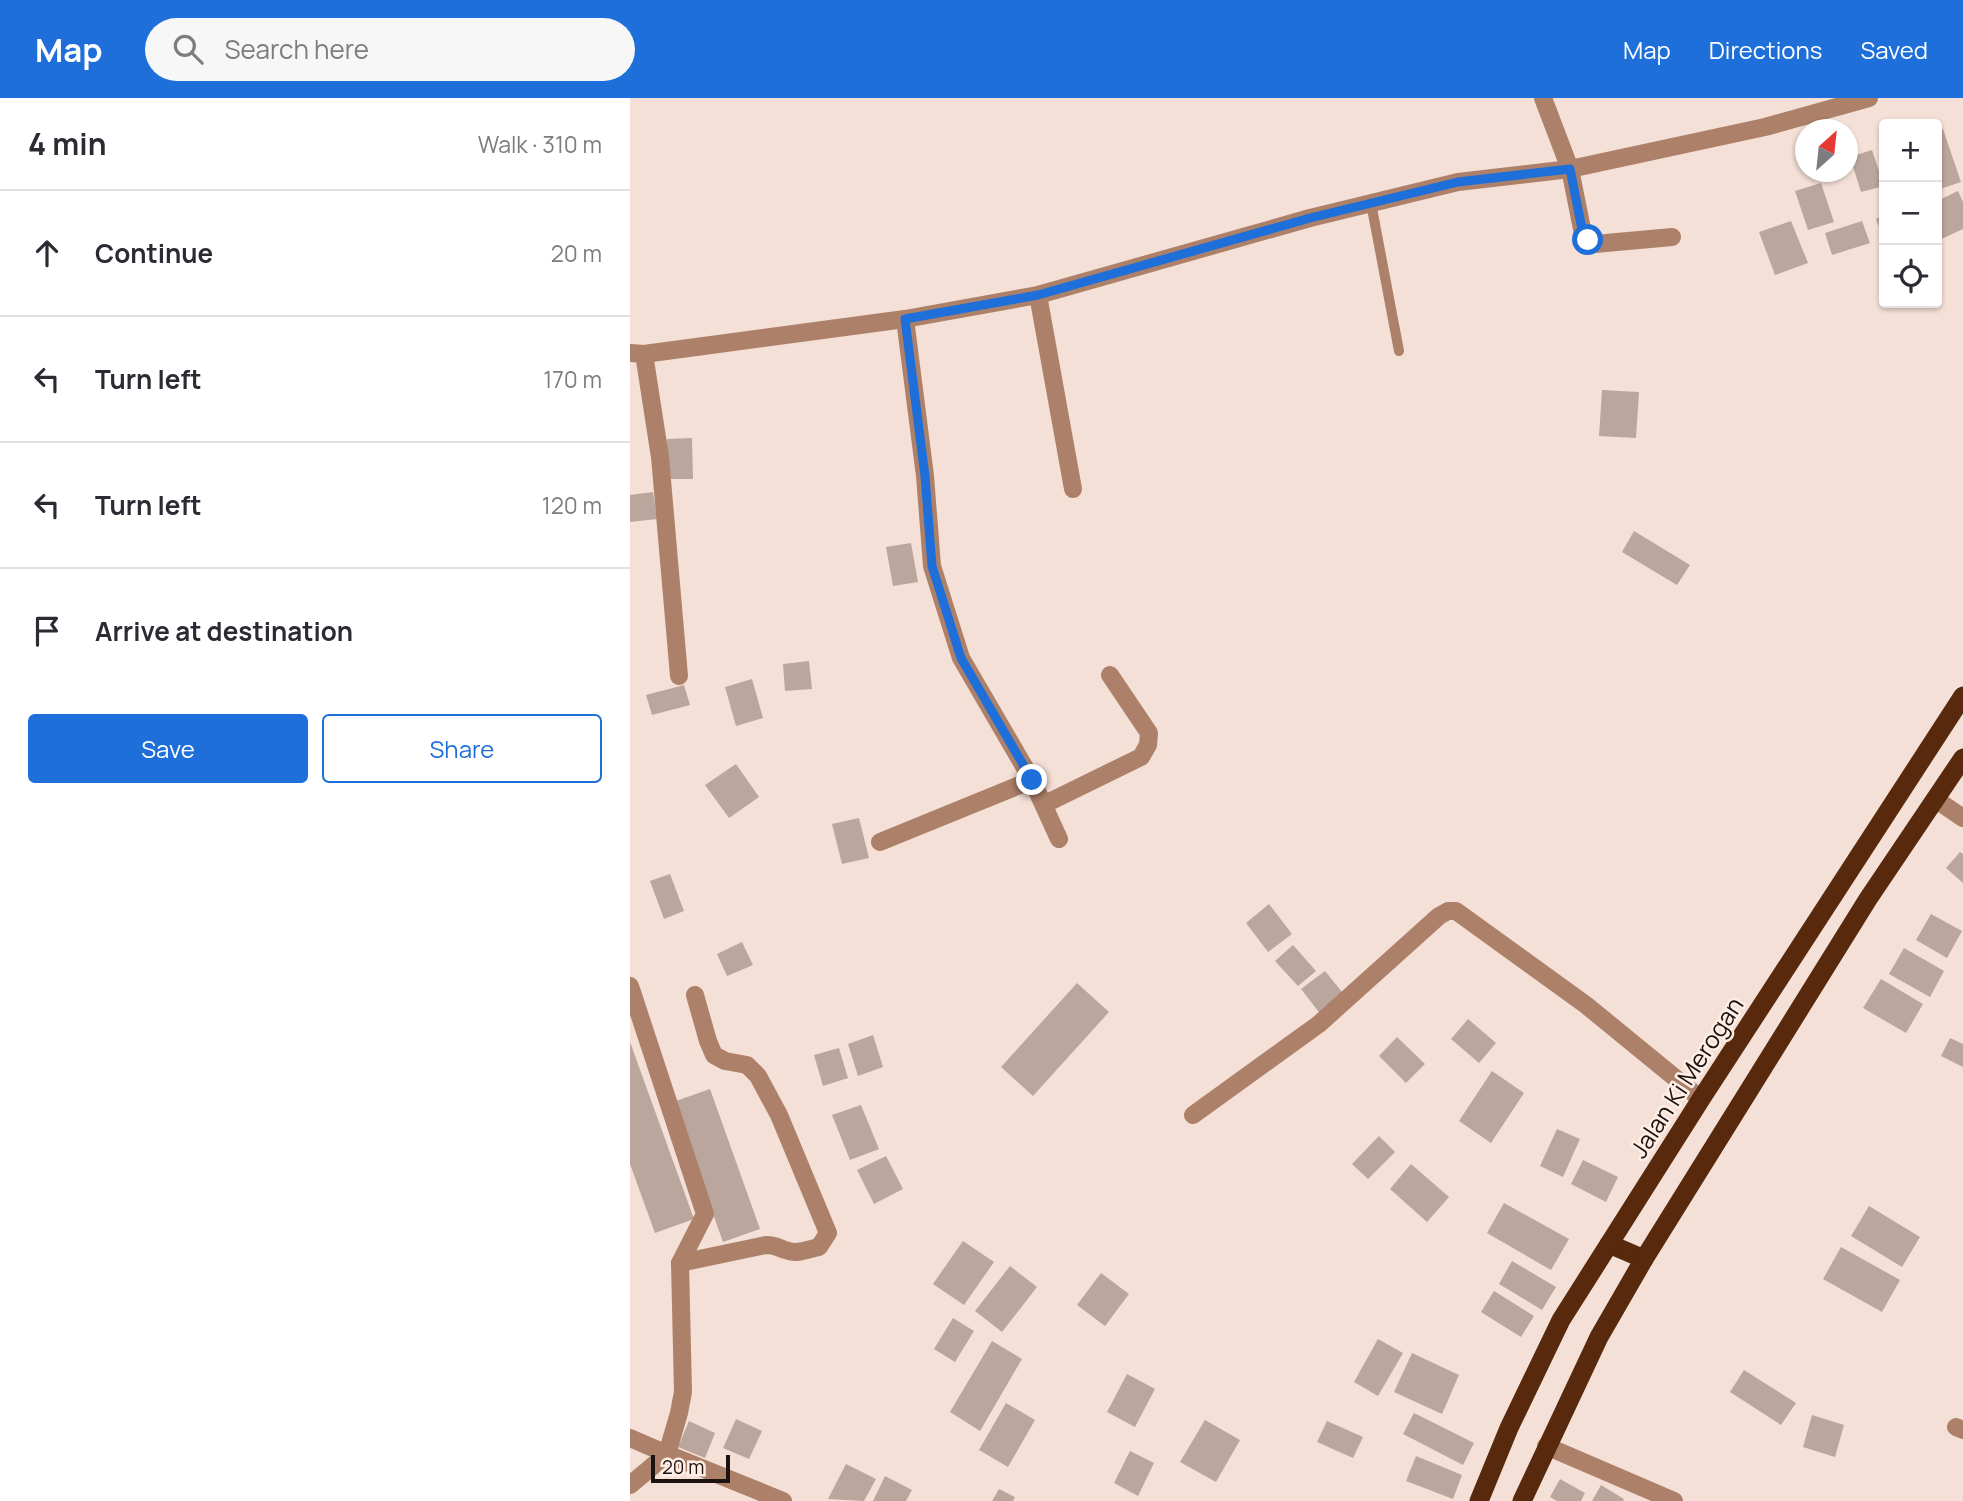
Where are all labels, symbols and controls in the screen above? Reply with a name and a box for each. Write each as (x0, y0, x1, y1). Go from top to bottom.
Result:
search box (145, 18, 635, 81)
text: Map (35, 27, 103, 72)
icon: search (169, 30, 207, 68)
text: Search here (225, 31, 369, 67)
text: Map (1623, 33, 1671, 66)
text: Directions (1709, 33, 1822, 66)
text: Saved (1860, 33, 1928, 66)
north arrow (1795, 119, 1858, 182)
map controls (1879, 119, 1942, 308)
button: + (1879, 119, 1942, 182)
text: 4 min (28, 123, 106, 164)
text: Walk · 310 m (478, 128, 602, 160)
button: − (1879, 182, 1942, 245)
route start (1572, 224, 1603, 255)
icon: ahead (28, 234, 66, 272)
text: Continue (95, 235, 213, 271)
text: 20 m (551, 237, 602, 269)
button: locate (1879, 245, 1942, 308)
icon: left (28, 360, 66, 398)
text: Turn left (95, 361, 202, 397)
text: 170 m (543, 363, 602, 395)
icon: left (28, 486, 66, 524)
text: Turn left (95, 487, 202, 523)
text: 120 m (542, 489, 602, 521)
icon: arrive (28, 612, 66, 650)
text: Arrive at destination (95, 613, 353, 649)
button: Save (28, 714, 308, 783)
button: Share (322, 714, 602, 783)
route end (1016, 764, 1047, 795)
street label: Jalan Ki Merogan (1622, 990, 1750, 1164)
scale bar (651, 1452, 730, 1484)
text: 20 m (662, 1454, 704, 1480)

